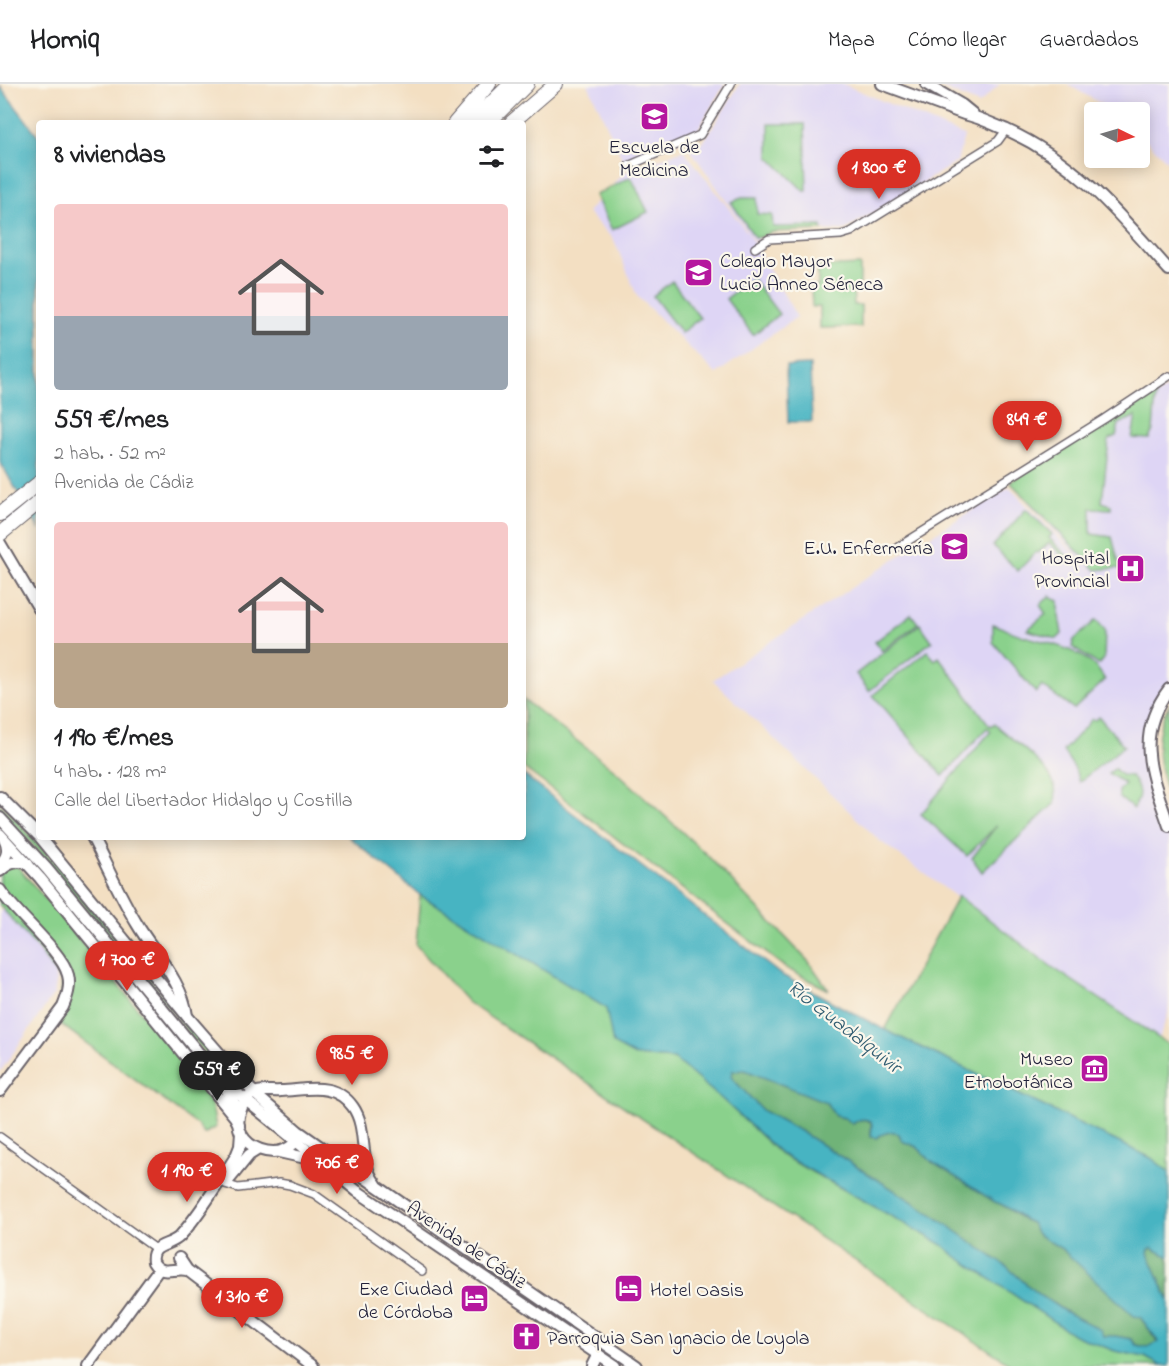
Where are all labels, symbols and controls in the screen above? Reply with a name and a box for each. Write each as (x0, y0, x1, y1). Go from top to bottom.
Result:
text: Homiq (30, 21, 99, 62)
text: Mapa (828, 26, 875, 56)
text: Cómo llegar (908, 26, 1006, 56)
text: Guardados (1039, 26, 1139, 56)
school or university icon: Escuela de Medicina (638, 100, 670, 132)
north arrow (1084, 102, 1150, 168)
map controls (1084, 102, 1150, 168)
place label: Escuela de Medicina (609, 134, 699, 186)
text: 8 viviendas (54, 137, 166, 175)
icon: filters (475, 140, 508, 173)
pin: 1 800 € (824, 149, 934, 200)
text: 1 800 € (851, 154, 907, 183)
icon: home (227, 243, 335, 351)
place label: Colegio Mayor Lucio Anneo Séneca (720, 248, 883, 300)
school or university icon: Colegio Mayor Lucio Anneo Séneca (683, 256, 715, 288)
pin: 849 € (985, 401, 1069, 452)
text: 559 €/mes (54, 402, 169, 440)
text: 849 € (1007, 406, 1047, 435)
text: 2 hab. · 52 m² (54, 440, 166, 469)
text: Avenida de Cádiz (54, 469, 194, 498)
school or university icon: E.U. Enfermería (938, 531, 970, 563)
place label: E.U. Enfermería (804, 535, 933, 564)
place label: Hospital Provincial (1034, 545, 1109, 597)
hospital icon: Hospital Provincial (1114, 553, 1146, 585)
icon: home (227, 561, 335, 669)
text: 1 190 €/mes (54, 720, 174, 758)
text: 4 hab. · 128 m² (54, 758, 167, 787)
text: Calle del Libertador Hidalgo y Costilla (54, 787, 353, 816)
pin: 1 700 € (72, 941, 182, 992)
text: 1 700 € (99, 946, 155, 975)
water label: Río Guadalquivir (780, 973, 909, 1083)
pin: 985 € (310, 1035, 394, 1086)
text: 985 € (330, 1040, 374, 1069)
place label: Museo Etnobotánica (964, 1046, 1073, 1098)
pin: 559 € (175, 1051, 259, 1102)
museum icon: Museo Etnobotánica (1078, 1053, 1110, 1085)
text: 559 € (193, 1056, 241, 1085)
pin: 706 € (295, 1144, 379, 1195)
text: 706 € (315, 1149, 359, 1178)
pin: 1 190 € (132, 1152, 242, 1203)
text: 1 190 € (161, 1157, 213, 1186)
street label: Avenida de Cádiz (400, 1195, 532, 1297)
hotel icon: Hotel Oasis (613, 1273, 645, 1305)
place label: Exe Ciudad de Córdoba (358, 1276, 453, 1328)
place label: Hotel Oasis (650, 1277, 744, 1306)
pin: 1 310 € (187, 1278, 297, 1329)
text: 1 310 € (215, 1283, 269, 1312)
hotel icon: Exe Ciudad de Córdoba (458, 1283, 490, 1315)
church icon: Parroquia San Ignacio de Loyola (510, 1321, 542, 1353)
place label: Parroquia San Ignacio de Loyola (547, 1325, 810, 1355)

